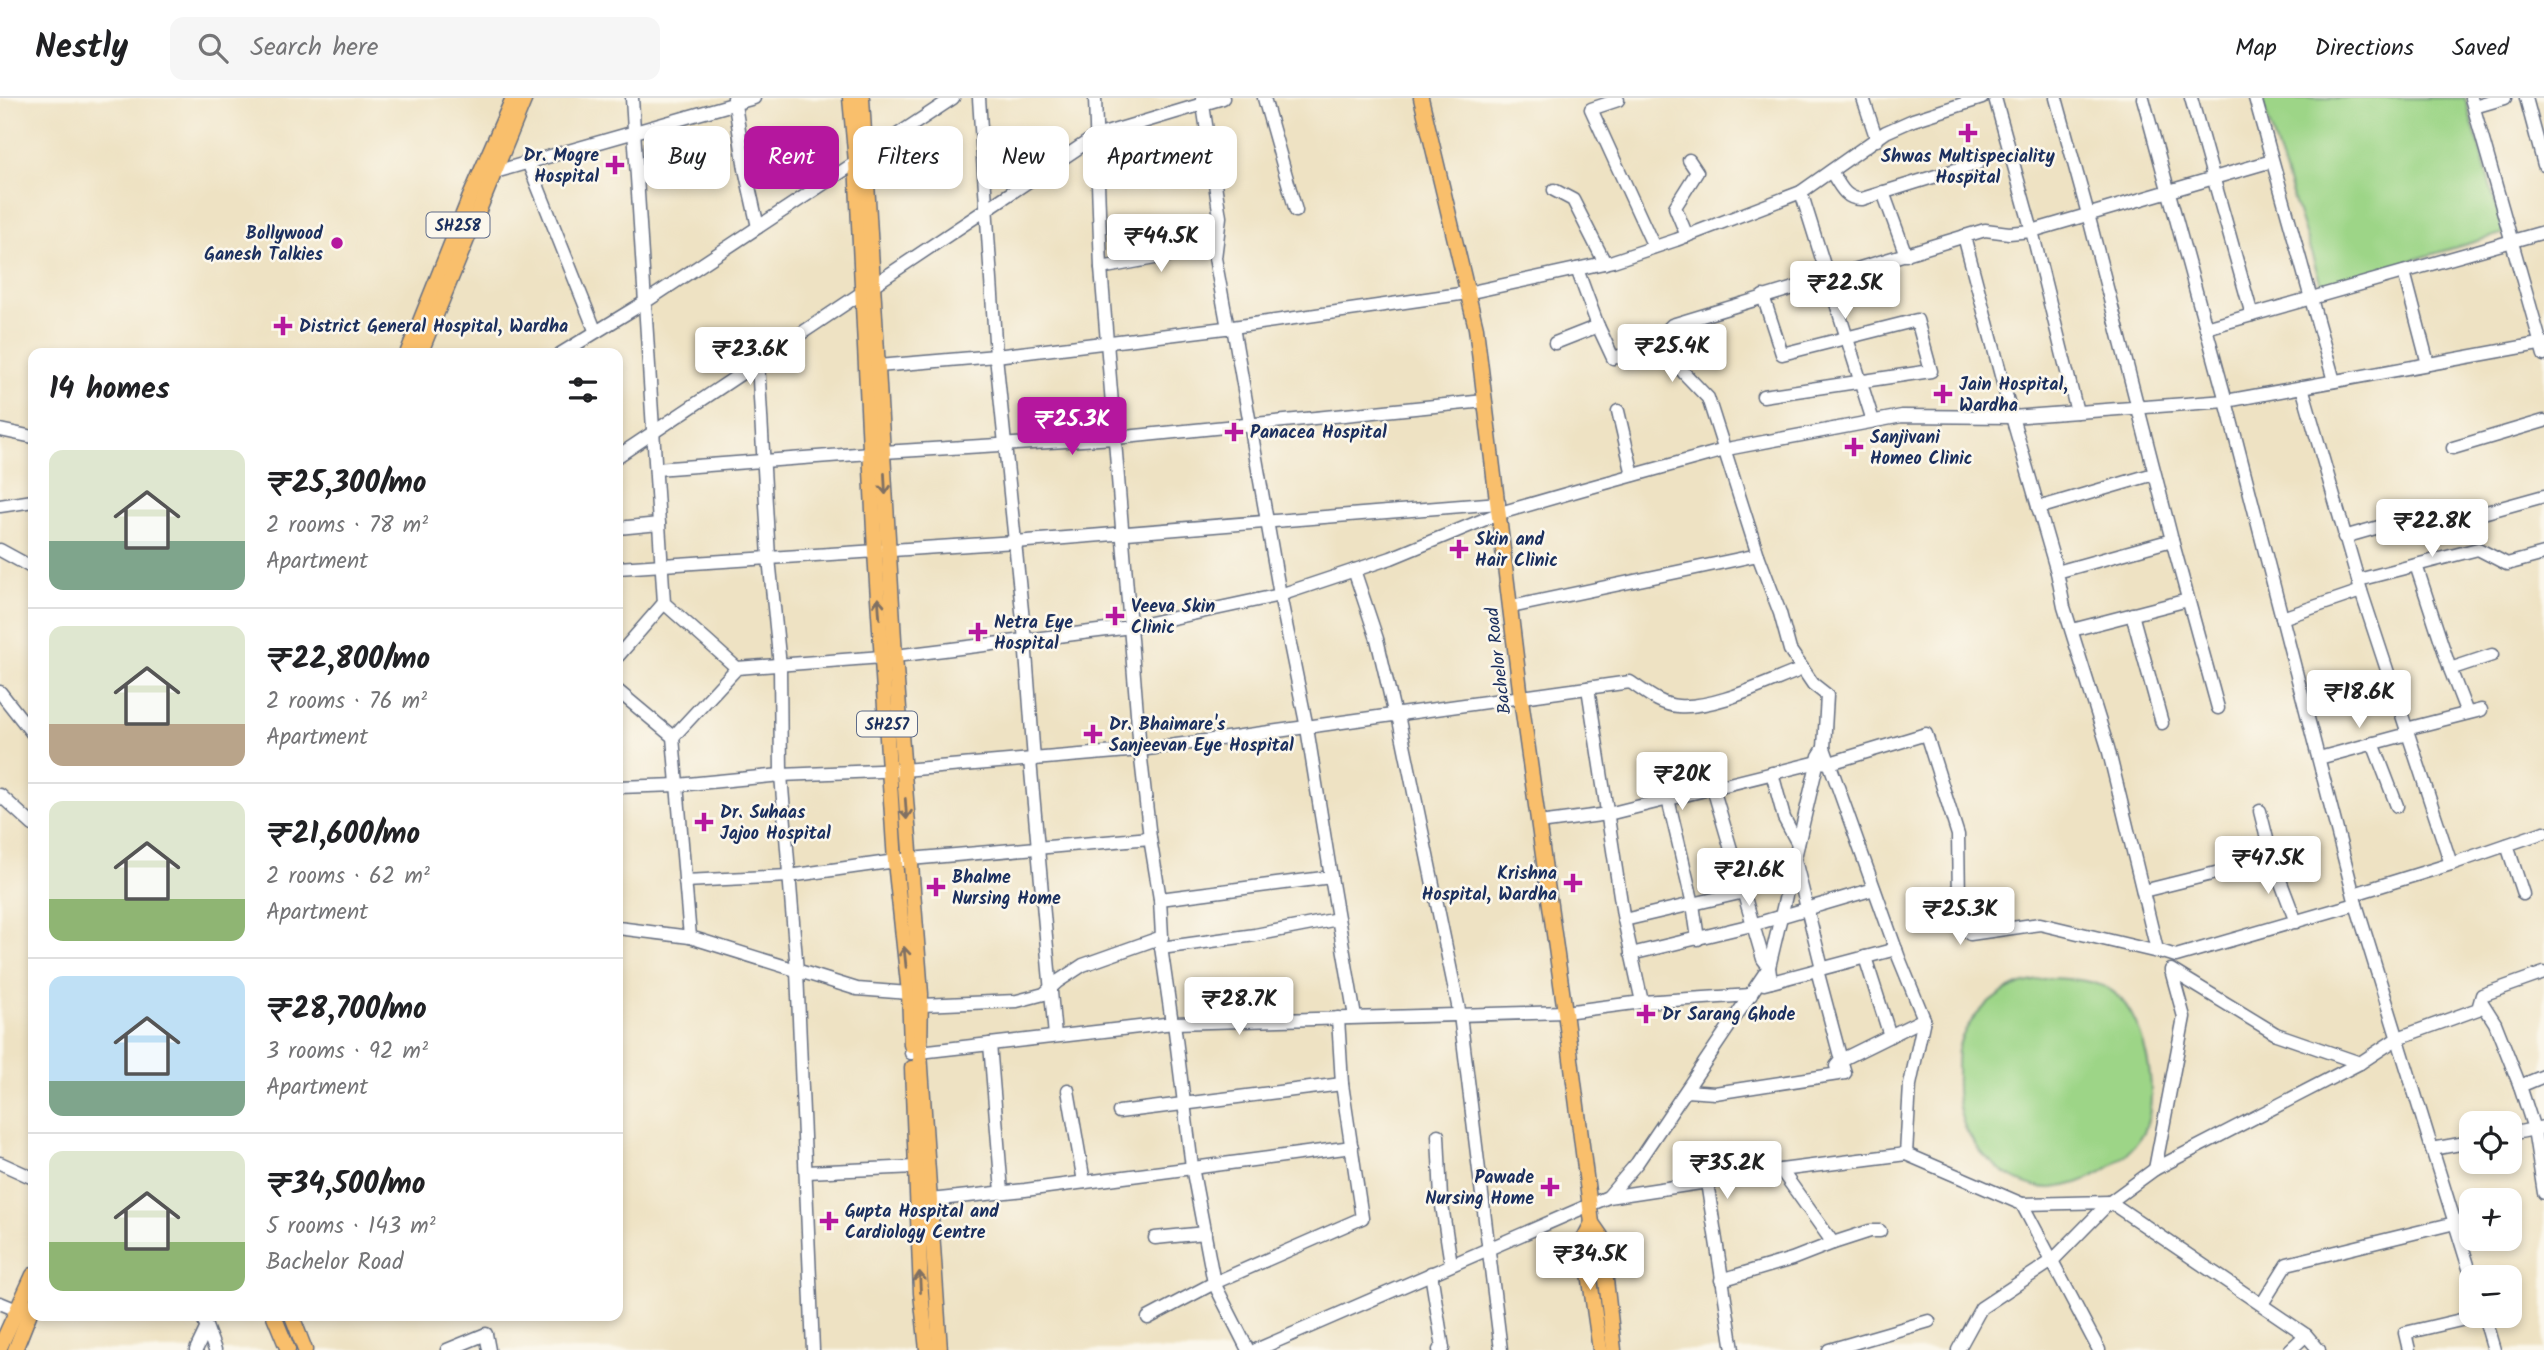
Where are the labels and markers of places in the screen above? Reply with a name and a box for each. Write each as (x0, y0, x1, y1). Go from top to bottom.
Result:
marker: Shwas Multispeciality Hospital (1958, 123, 1978, 143)
place label: Dr. Mogre Hospital (524, 142, 599, 192)
place label: Shwas Multispeciality Hospital (1881, 143, 2056, 193)
marker: Dr. Mogre Hospital (605, 155, 625, 175)
pin: ₹44.5K (1104, 214, 1218, 274)
place label: Bollywood Ganesh Talkies (204, 220, 324, 270)
marker: Bollywood Ganesh Talkies (329, 235, 345, 251)
pin: ₹22.5K (1788, 262, 1902, 321)
place label: District General Hospital, Wardha (299, 313, 568, 342)
marker: District General Hospital, Wardha (273, 316, 293, 336)
pin: ₹25.4K (1615, 324, 1729, 384)
pin: ₹23.6K (693, 328, 807, 387)
place label: Jain Hospital, Wardha (1959, 371, 2068, 421)
marker: Jain Hospital, Wardha (1933, 384, 1953, 404)
pin: ₹25.3K (1015, 398, 1129, 457)
place label: Panacea Hospital (1250, 419, 1387, 448)
marker: Panacea Hospital (1224, 422, 1244, 442)
place label: Sanjivani Homeo Clinic (1870, 424, 1973, 474)
marker: Sanjivani Homeo Clinic (1844, 437, 1864, 457)
pin: ₹22.8K (2375, 500, 2489, 559)
place label: Skin and Hair Clinic (1475, 526, 1558, 576)
marker: Skin and Hair Clinic (1449, 539, 1469, 559)
place label: Veeva Skin Clinic (1131, 593, 1215, 643)
marker: Veeva Skin Clinic (1105, 606, 1125, 626)
place label: Netra Eye Hospital (994, 609, 1073, 659)
marker: Netra Eye Hospital (968, 622, 988, 642)
pin: ₹18.6K (2302, 670, 2416, 730)
place label: Dr. Bhaimare's Sanjeevan Eye Hospital (1109, 711, 1294, 761)
marker: Dr. Bhaimare's Sanjeevan Eye Hospital (1083, 724, 1103, 744)
pin: ₹20K (1641, 752, 1723, 812)
place label: Dr. Suhaas Jajoo Hospital (720, 799, 831, 849)
marker: Dr. Suhaas Jajoo Hospital (694, 812, 714, 832)
pin: ₹47.5K (2211, 836, 2325, 896)
pin: ₹21.6K (1692, 848, 1806, 908)
place label: Krishna Hospital, Wardha (1422, 860, 1557, 910)
place label: Bhalme Nursing Home (952, 864, 1061, 914)
marker: Krishna Hospital, Wardha (1563, 873, 1583, 893)
marker: Bhalme Nursing Home (926, 877, 946, 897)
pin: ₹25.3K (1903, 888, 2017, 947)
pin: ₹28.7K (1182, 978, 1296, 1037)
place label: Dr Sarang Ghode (1662, 1001, 1796, 1030)
marker: Dr Sarang Ghode (1636, 1004, 1656, 1024)
pin: ₹35.2K (1670, 1142, 1784, 1201)
place label: Pawade Nursing Home (1425, 1164, 1534, 1214)
marker: Pawade Nursing Home (1540, 1177, 1560, 1197)
place label: Gupta Hospital and Cardiology Centre (845, 1198, 999, 1248)
marker: Gupta Hospital and Cardiology Centre (819, 1211, 839, 1231)
pin: ₹34.5K (1533, 1232, 1647, 1292)

